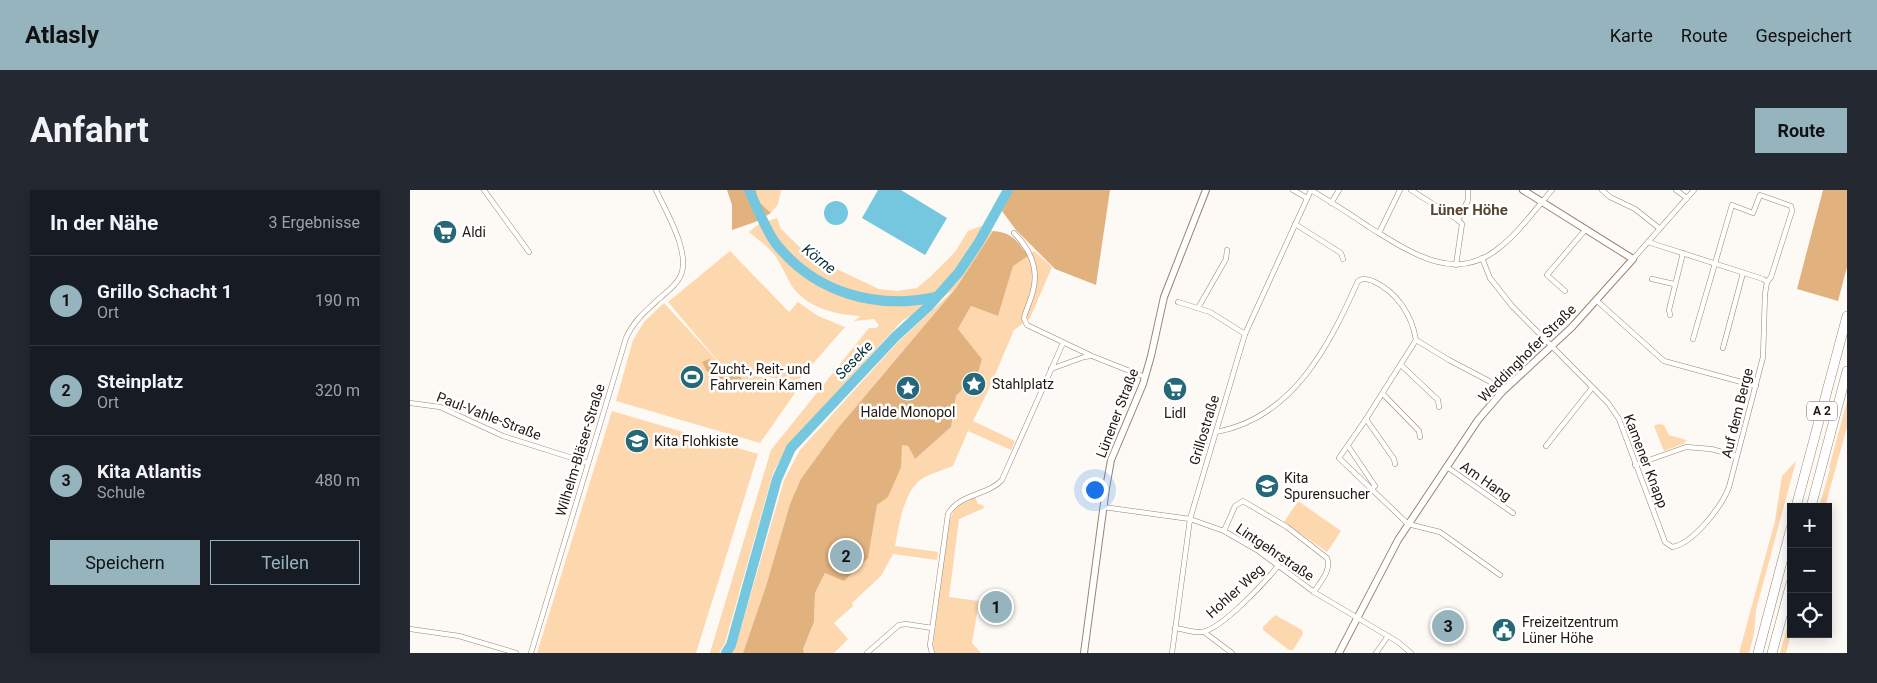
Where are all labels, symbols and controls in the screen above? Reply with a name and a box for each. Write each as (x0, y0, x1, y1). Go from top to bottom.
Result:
text: Atlasly (25, 21, 99, 49)
text: Karte (1610, 25, 1653, 46)
text: Route (1681, 25, 1728, 46)
text: Gespeichert (1756, 25, 1852, 46)
button: Route (1755, 108, 1847, 153)
text: Anfahrt (30, 110, 149, 151)
district label: Lüner Höhe (1430, 201, 1508, 219)
text: In der Nähe (50, 211, 158, 235)
text: 3 Ergebnisse (268, 213, 360, 232)
supermarket icon: Aldi (432, 219, 458, 245)
place label: Aldi (462, 224, 486, 240)
water label: Körne (799, 240, 840, 278)
text: Grillo Schacht 1 (97, 280, 232, 303)
text: 1 (61, 291, 71, 310)
text: 190 m (315, 291, 360, 310)
street label: Weddinghofer Straße (1475, 301, 1579, 405)
text: Ort (97, 303, 119, 322)
water label: Seseke (831, 337, 877, 383)
place label: Zucht-, Reit- und Fahrverein Kamen (710, 361, 822, 393)
sports icon: Zucht-, Reit- und Fahrverein Kamen (679, 364, 705, 390)
street label: Lünener Straße (1093, 366, 1141, 460)
street label: Auf dem Berge (1718, 366, 1756, 460)
text: Steinplatz (97, 370, 183, 393)
place icon: Stahlplatz (961, 371, 987, 397)
place icon: Halde Monopol (895, 375, 921, 401)
place label: Stahlplatz (992, 376, 1054, 392)
supermarket icon: Lidl (1162, 376, 1188, 402)
text: 2 (61, 381, 71, 400)
text: 320 m (315, 381, 360, 400)
street label: Wilhelm-Bläser-Straße (552, 382, 608, 518)
street label: Paul-Vahle-Straße (434, 389, 544, 443)
text: Ort (97, 393, 119, 412)
street label: Grillostraße (1186, 393, 1222, 467)
road number: A 2 (1807, 402, 1837, 420)
place label: Halde Monopol (861, 404, 955, 420)
place label: Lidl (1164, 405, 1186, 421)
street label: Kamener Knapp (1621, 412, 1671, 510)
school or university icon: Kita Flohkiste (624, 428, 650, 454)
place label: Kita Flohkiste (654, 433, 738, 449)
street label: Am Hang (1458, 458, 1514, 504)
text: Kita Atlantis (97, 460, 202, 483)
place label: Kita Spurensucher (1284, 470, 1370, 502)
text: 3 (61, 471, 71, 490)
text: 480 m (315, 471, 360, 490)
school or university icon: Kita Spurensucher (1254, 473, 1280, 499)
your location (1082, 477, 1108, 503)
text: Schule (97, 483, 145, 502)
map controls (1787, 503, 1832, 638)
button: + (1787, 503, 1832, 548)
street label: Lintgehrstraße (1233, 520, 1317, 584)
pin: 2 (830, 537, 862, 575)
button: Speichern (50, 540, 200, 585)
button: Teilen (210, 540, 360, 585)
button: − (1787, 548, 1832, 593)
street label: Hohler Weg (1203, 561, 1267, 621)
pin: 1 (980, 588, 1012, 626)
button: locate (1787, 593, 1832, 638)
pin: 3 (1432, 607, 1464, 645)
place label: Freizeitzentrum Lüner Höhe (1522, 614, 1619, 646)
public building icon: Freizeitzentrum Lüner Höhe (1491, 617, 1517, 643)

